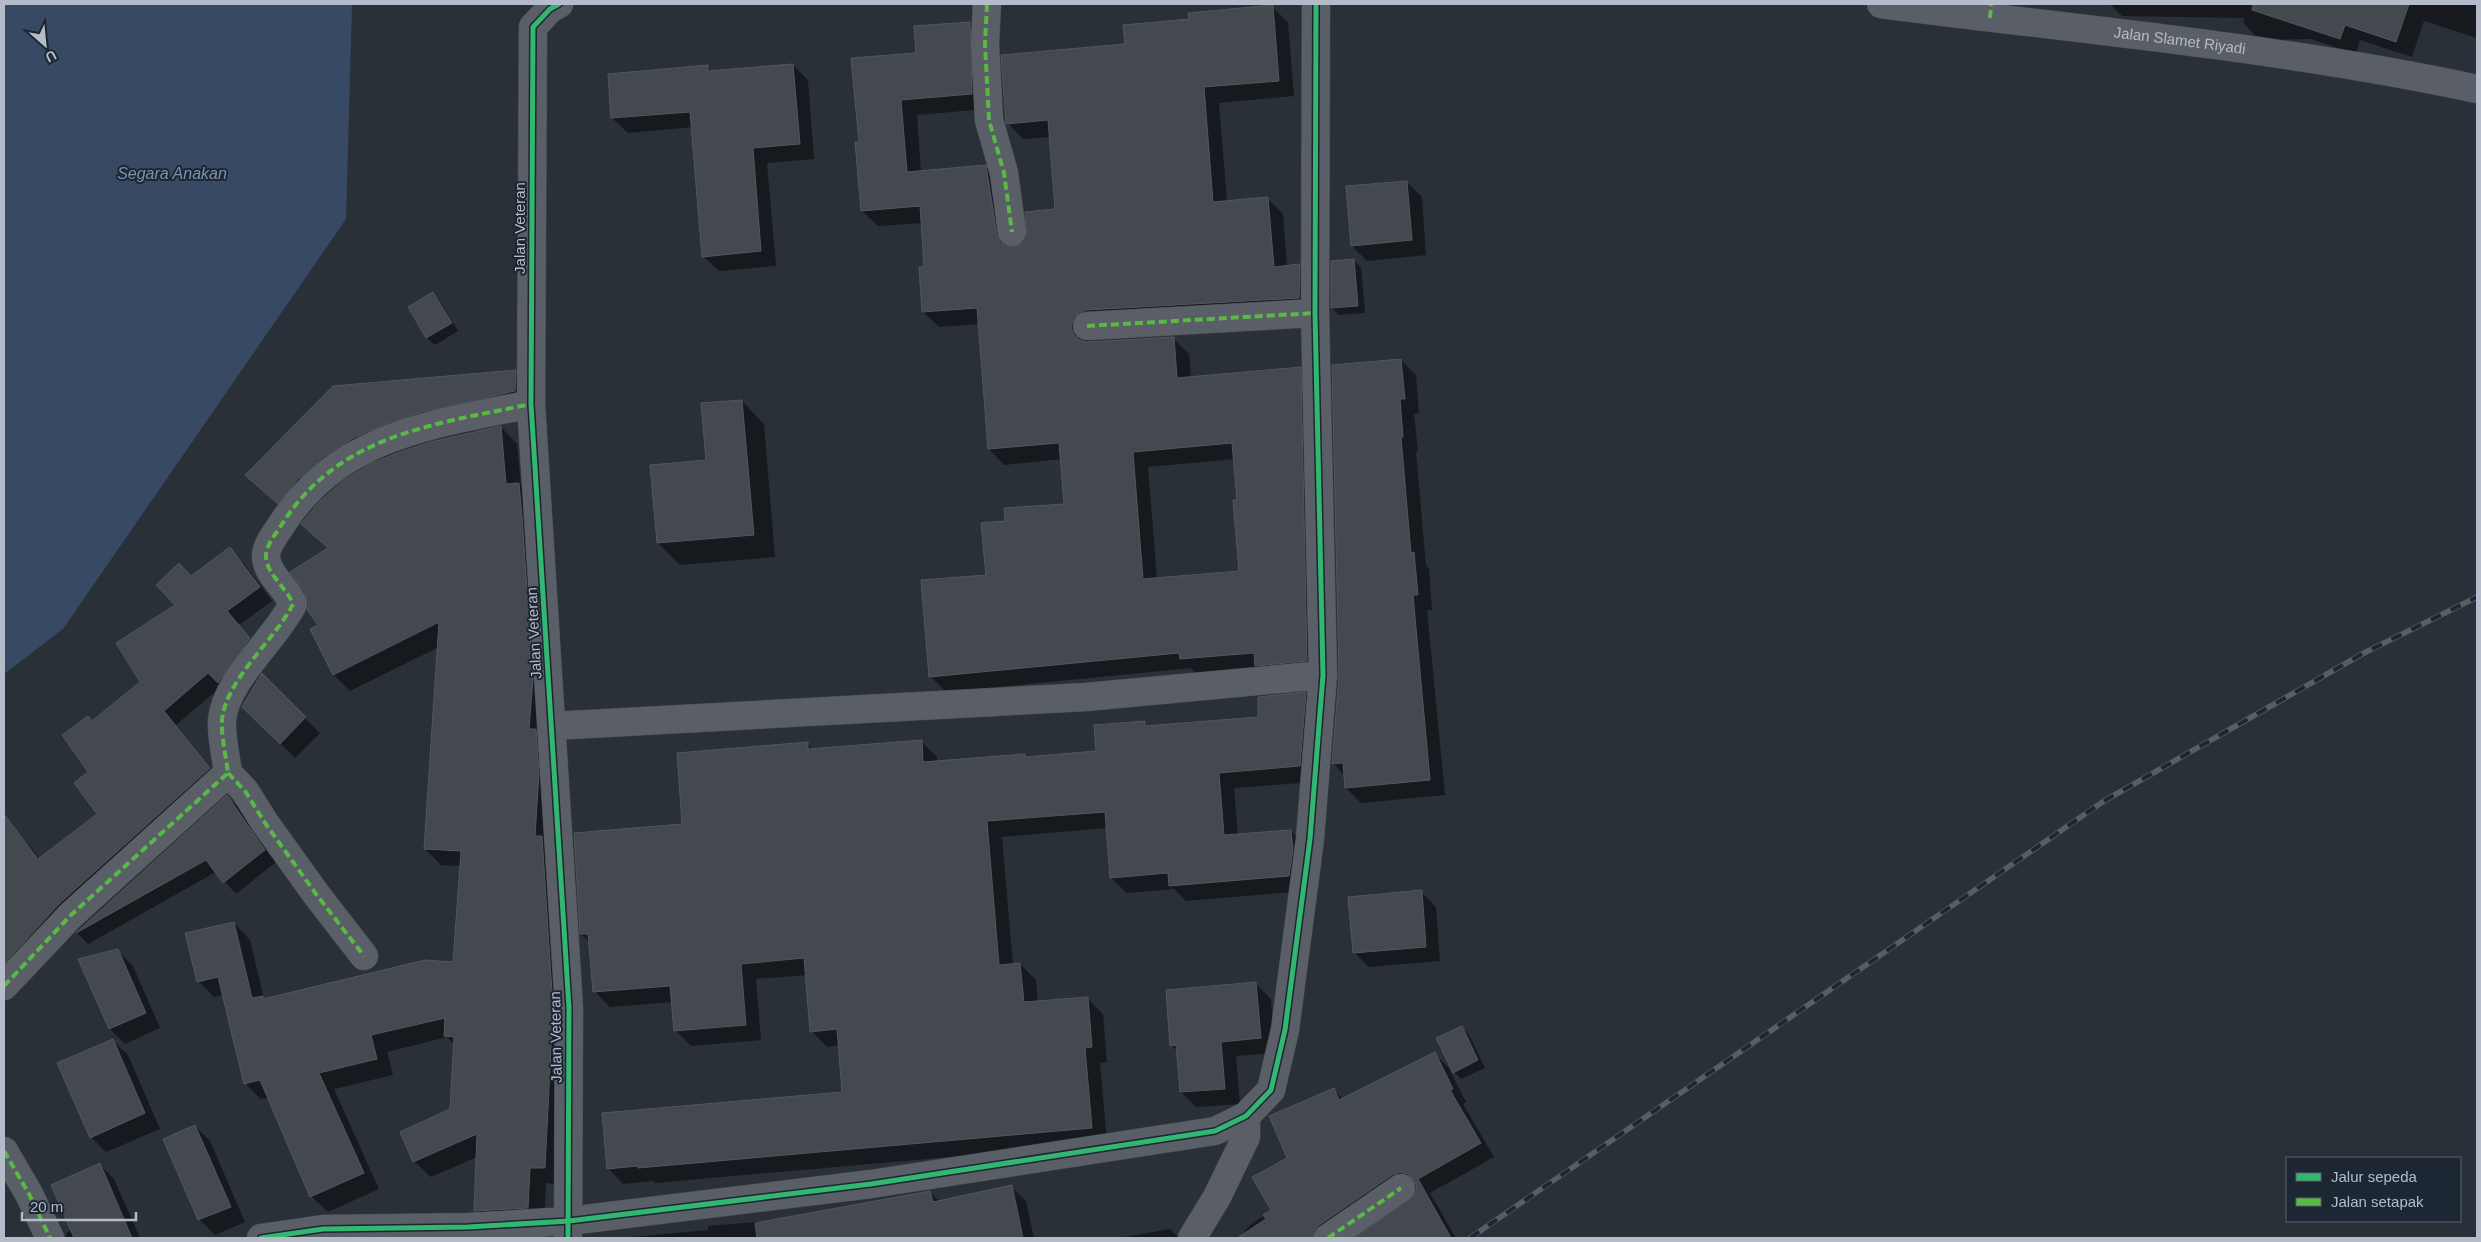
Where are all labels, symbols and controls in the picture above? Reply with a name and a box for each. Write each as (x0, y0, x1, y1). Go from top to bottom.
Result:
north arrow (20, 20, 70, 70)
street label: Jalan Slamet Riyadi (2113, 23, 2247, 57)
text: U (43, 47, 59, 66)
water label: Segara Anakan (117, 165, 227, 182)
street label: Jalan Veteran (511, 182, 528, 274)
street label: Jalan Veteran (523, 587, 544, 679)
street label: Jalan Veteran (546, 991, 565, 1083)
legend (2286, 1157, 2461, 1222)
text: Jalur sepeda (2331, 1168, 2418, 1185)
scale bar (22, 1190, 136, 1222)
text: Jalan setapak (2331, 1193, 2424, 1210)
text: 20 m (30, 1198, 63, 1215)

